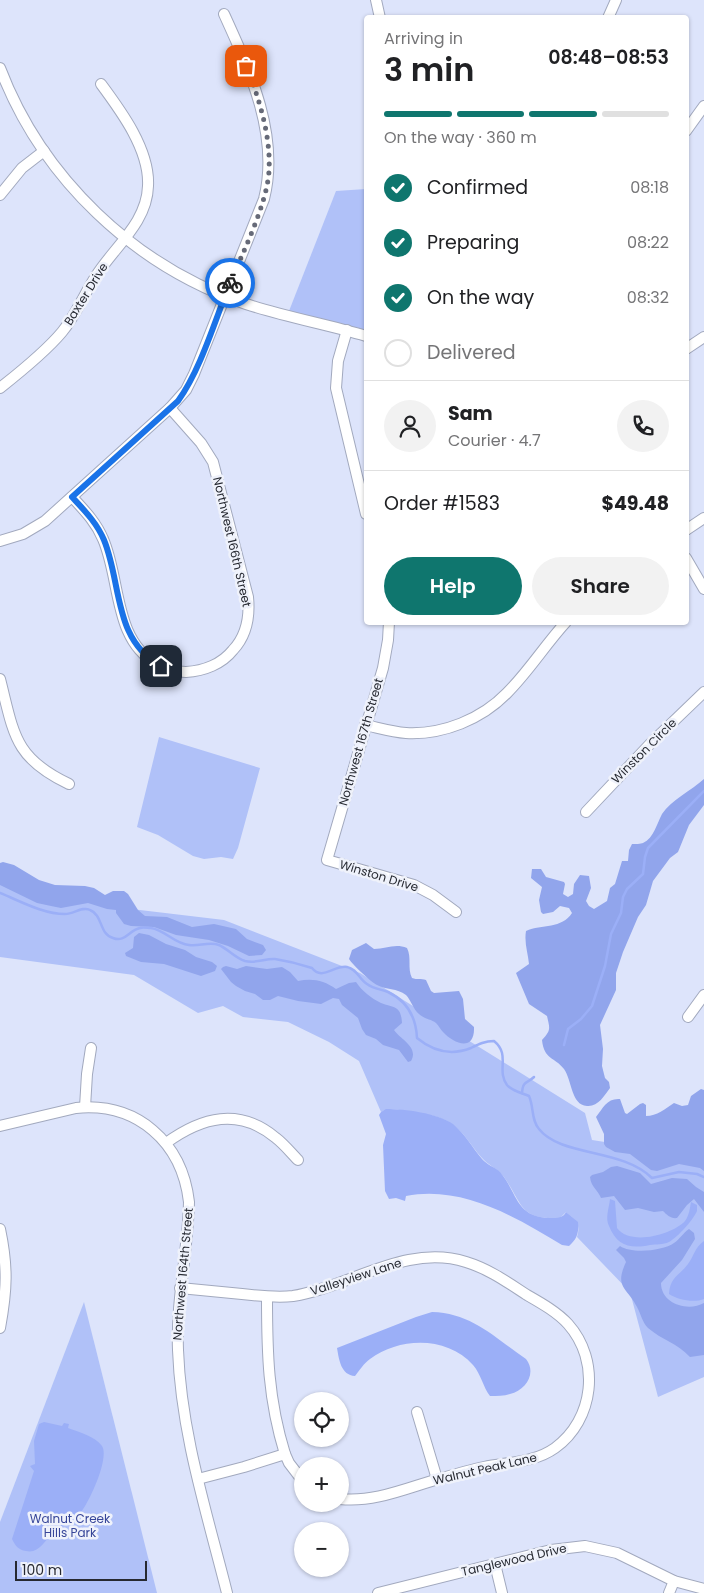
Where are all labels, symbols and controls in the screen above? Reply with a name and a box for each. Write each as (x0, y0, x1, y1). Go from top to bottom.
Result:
text: Arriving in (384, 27, 463, 50)
text: 08:48–08:53 (548, 44, 669, 71)
pin (225, 45, 267, 87)
text: 3 min (384, 47, 474, 92)
icon: bag (232, 52, 260, 80)
text: On the way · 360 m (384, 126, 537, 149)
icon: check (384, 174, 412, 202)
text: Confirmed (427, 174, 528, 201)
text: 08:18 (630, 176, 669, 199)
icon: check (384, 229, 412, 257)
text: Preparing (427, 229, 519, 256)
text: 08:22 (627, 231, 669, 254)
courier (205, 258, 255, 308)
street label: Baxter Drive (60, 259, 112, 328)
icon: bike (216, 269, 244, 297)
icon: check (384, 284, 412, 312)
text: On the way (427, 284, 534, 311)
text: 08:32 (627, 286, 669, 309)
text: Delivered (427, 339, 516, 366)
button: person (384, 400, 436, 452)
text: Sam (448, 400, 493, 427)
button: phone (617, 400, 669, 452)
text: Courier · 4.7 (448, 429, 541, 452)
street label: Northwest 166th Street (209, 475, 256, 609)
text: Order #1583 (384, 490, 500, 517)
text: $49.48 (601, 490, 669, 517)
button: Help (384, 557, 522, 615)
button: Share (532, 557, 669, 615)
pin (140, 645, 182, 687)
icon: home (147, 652, 175, 680)
street label: Northwest 167th Street (334, 676, 387, 808)
street label: Winston Circle (607, 714, 680, 787)
street label: Winston Drive (338, 855, 421, 896)
street label: Northwest 164th Street (168, 1207, 197, 1341)
street label: Valleyview Lane (308, 1254, 404, 1299)
map controls (294, 1392, 349, 1577)
button: locate (294, 1392, 349, 1447)
street label: Walnut Peak Lane (431, 1448, 538, 1489)
button: + (294, 1457, 349, 1512)
park label: Walnut Creek Hills Park (30, 1510, 111, 1541)
button: − (294, 1522, 349, 1577)
street label: Tanglewood Drive (460, 1539, 568, 1580)
scale bar (15, 1558, 148, 1581)
text: 100 m (22, 1560, 62, 1580)

